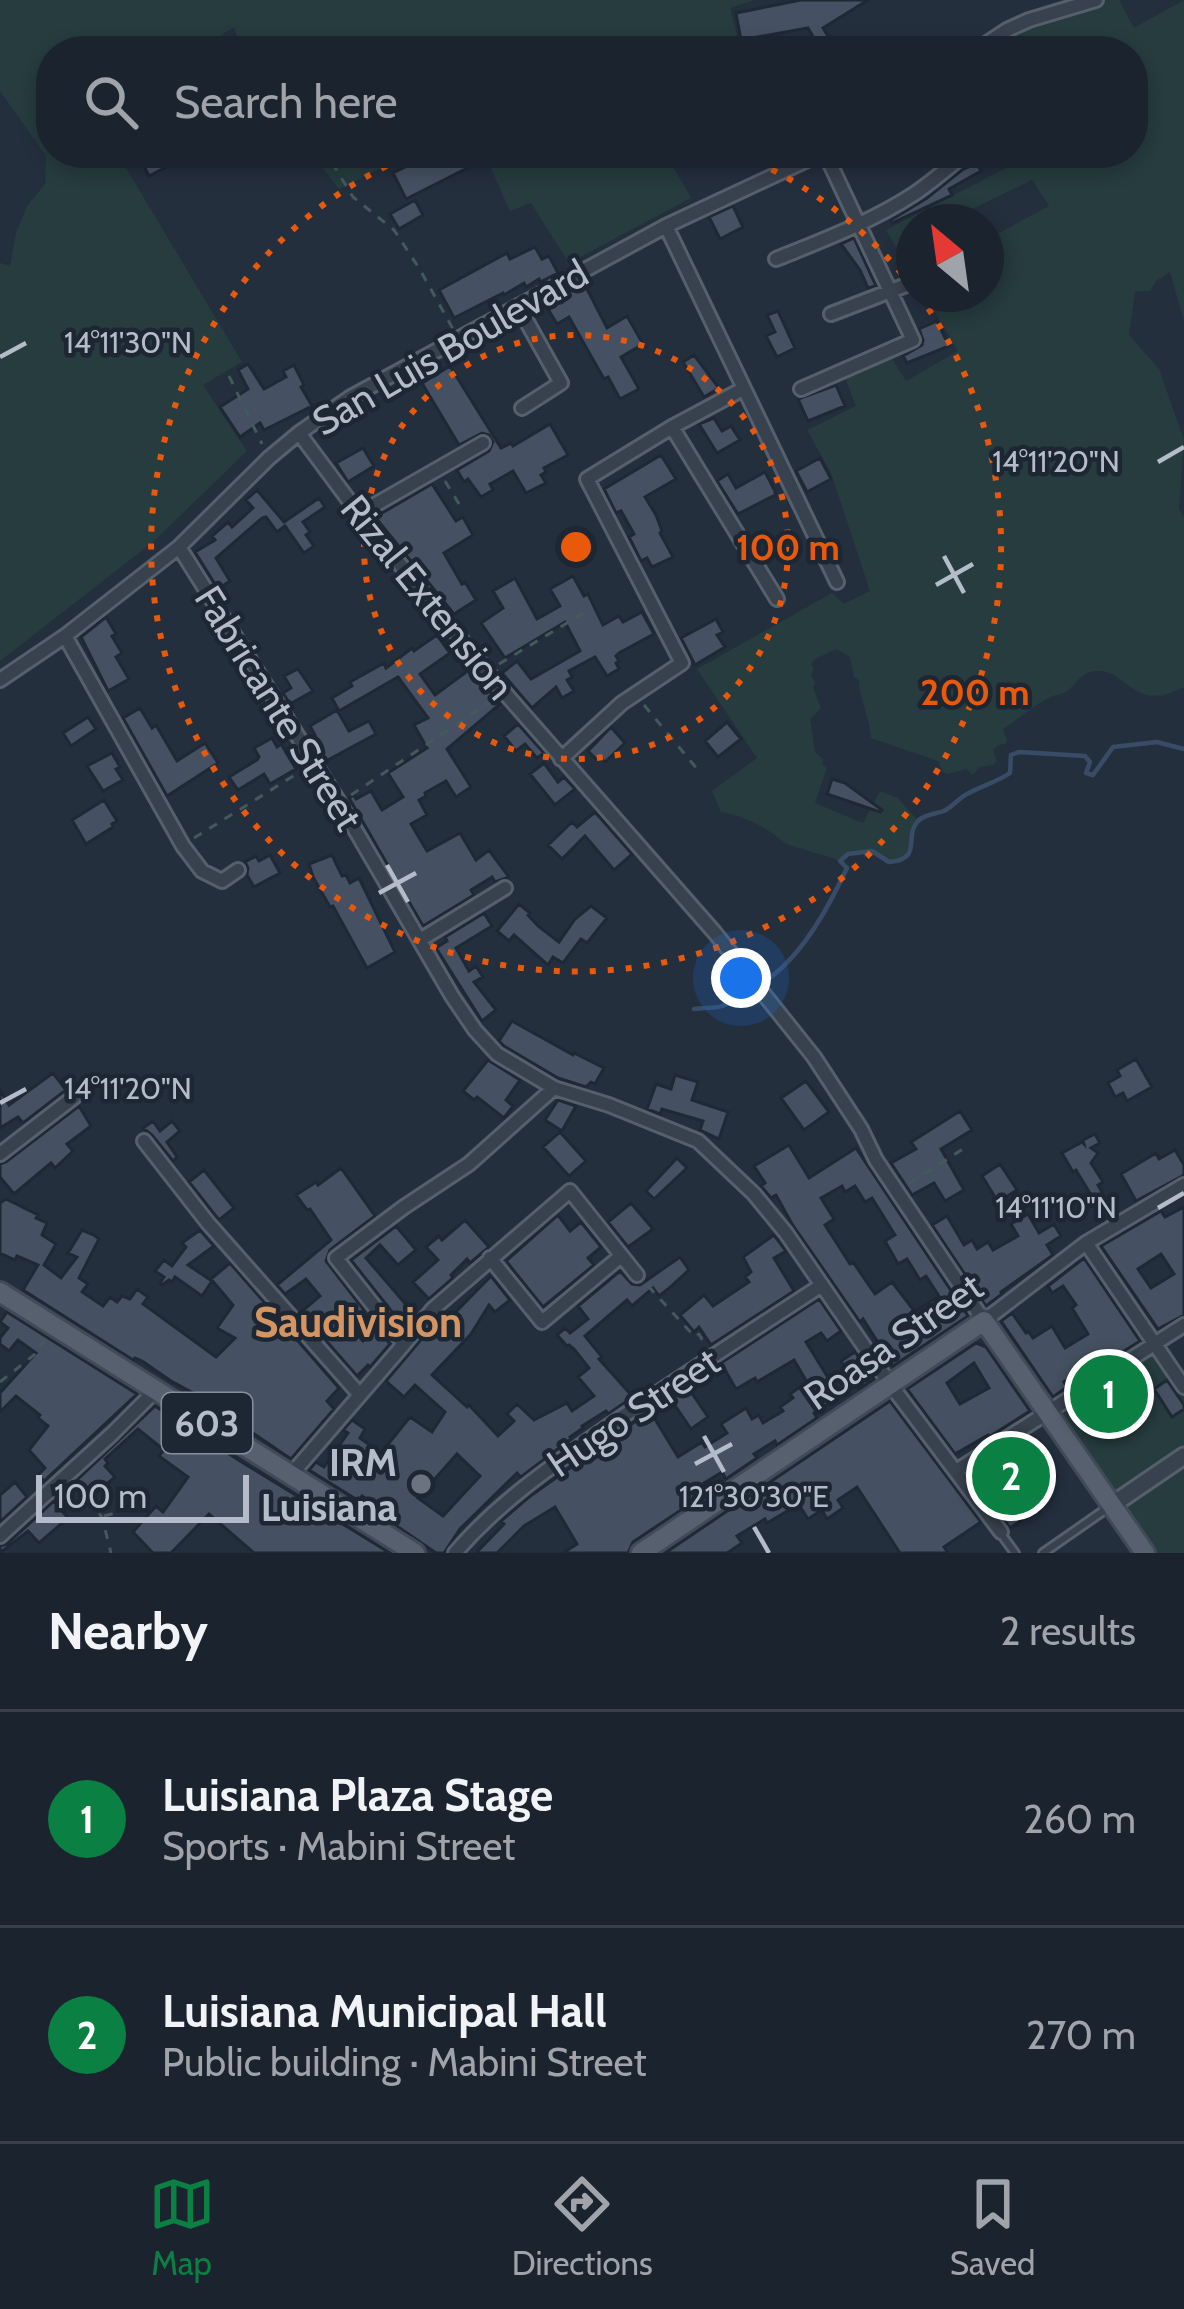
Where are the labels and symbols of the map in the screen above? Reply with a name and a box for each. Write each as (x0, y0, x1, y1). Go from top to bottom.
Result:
north arrow (896, 204, 1004, 312)
street label: San Luis Boulevard (304, 249, 596, 445)
text: 14°11'30"N (64, 324, 192, 361)
text: 14°11'20"N (992, 443, 1120, 480)
street label: Rizal Extension (331, 485, 525, 709)
text: 100 m (736, 525, 840, 569)
centre of rings (555, 526, 597, 568)
street label: Fabricante Street (185, 577, 373, 839)
text: 200 m (920, 670, 1030, 714)
your location (711, 948, 771, 1008)
text: 14°11'20"N (64, 1070, 192, 1107)
text: 14°11'10"N (995, 1189, 1117, 1226)
street label: Roasa Street (795, 1262, 991, 1420)
district label: Saudivision (254, 1296, 462, 1348)
street label: Hugo Street (538, 1337, 728, 1487)
pin: 1 (1070, 1349, 1148, 1439)
road number: 603 (162, 1393, 252, 1453)
pin: 2 (972, 1431, 1050, 1521)
place label: IRM Luisiana (261, 1438, 397, 1531)
scale bar (36, 1469, 249, 1522)
marker: IRM Luisiana (408, 1471, 434, 1497)
text: 121°30'30"E (679, 1478, 829, 1515)

